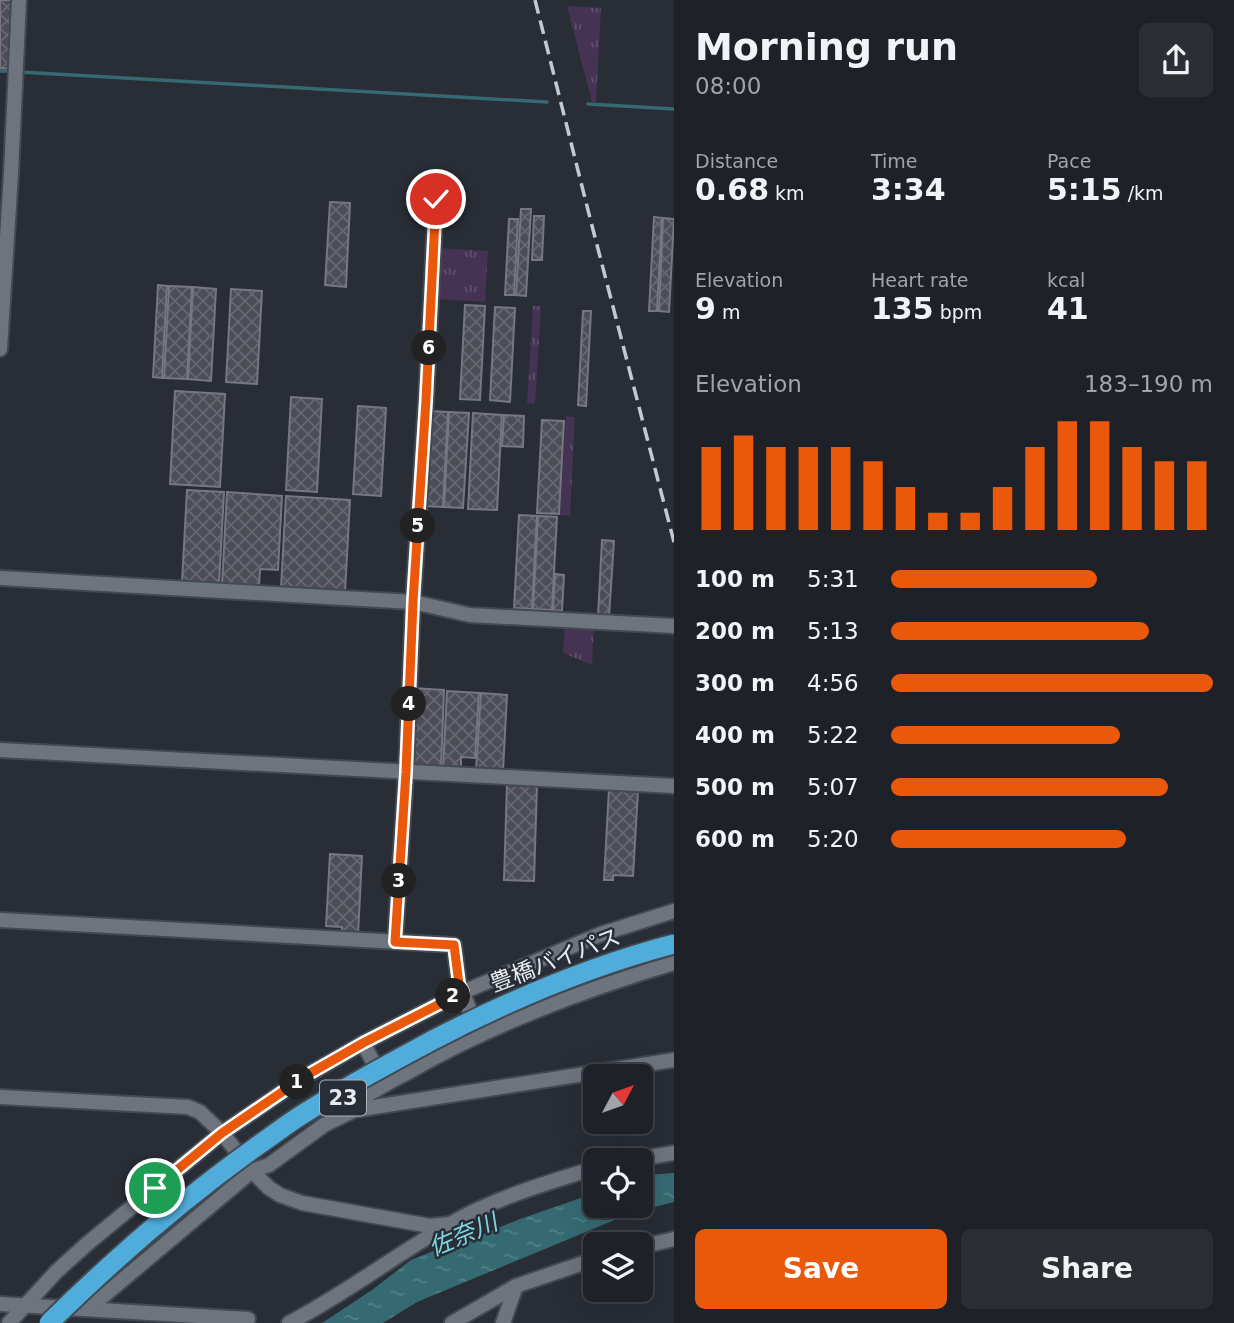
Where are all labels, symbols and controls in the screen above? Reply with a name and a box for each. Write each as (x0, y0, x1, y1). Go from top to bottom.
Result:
button: share (1139, 23, 1213, 97)
text: Morning run (695, 25, 958, 69)
text: 08:00 (695, 73, 761, 99)
text: Distance (695, 150, 778, 172)
text: Time (871, 150, 918, 172)
text: Pace (1047, 150, 1091, 172)
pin (406, 169, 466, 229)
text: 0.68 (695, 172, 769, 207)
text: 3:34 (871, 172, 946, 207)
text: 5:15 (1047, 172, 1122, 207)
icon: check (417, 180, 455, 218)
text: km (769, 182, 805, 204)
text: /km (1122, 182, 1164, 204)
text: Elevation (695, 269, 783, 291)
text: Heart rate (871, 269, 969, 291)
text: kcal (1047, 269, 1085, 291)
text: 9 (695, 291, 716, 326)
text: 135 (871, 291, 934, 326)
text: 41 (1047, 291, 1089, 326)
text: m (716, 301, 740, 323)
text: bpm (934, 301, 982, 323)
pin: 6 (412, 330, 446, 366)
text: 6 (422, 336, 435, 358)
text: Elevation (695, 371, 802, 397)
text: 183–190 m (1084, 371, 1213, 397)
pin: 5 (400, 508, 436, 544)
text: 5 (411, 514, 424, 536)
text: 100 m (695, 566, 775, 592)
text: 5:31 (807, 566, 859, 592)
text: 200 m (695, 618, 775, 644)
text: 5:13 (807, 618, 859, 644)
text: 300 m (695, 670, 775, 696)
text: 4:56 (807, 670, 859, 696)
pin: 4 (392, 686, 426, 722)
text: 4 (402, 692, 415, 714)
text: 400 m (695, 722, 775, 748)
text: 5:22 (807, 722, 859, 748)
text: 500 m (695, 774, 775, 800)
text: 5:07 (807, 774, 859, 800)
text: 600 m (695, 826, 775, 852)
text: 5:20 (807, 826, 859, 852)
pin: 3 (382, 864, 416, 898)
text: 3 (392, 869, 405, 891)
street label: 豊橋バイパス (486, 923, 624, 997)
pin: 2 (435, 978, 470, 1014)
text: 2 (446, 984, 459, 1006)
pin: 1 (280, 1064, 314, 1100)
north arrow (583, 1064, 653, 1134)
map controls (583, 1064, 653, 1302)
text: 1 (290, 1070, 303, 1092)
road number: 23 (320, 1080, 366, 1116)
button: locate (583, 1148, 653, 1218)
pin (125, 1158, 185, 1218)
icon: arrive (136, 1169, 174, 1207)
water label: 佐奈川 (424, 1207, 504, 1262)
button: Save (695, 1229, 947, 1309)
button: Share (961, 1229, 1213, 1309)
button: layers (583, 1232, 653, 1302)

